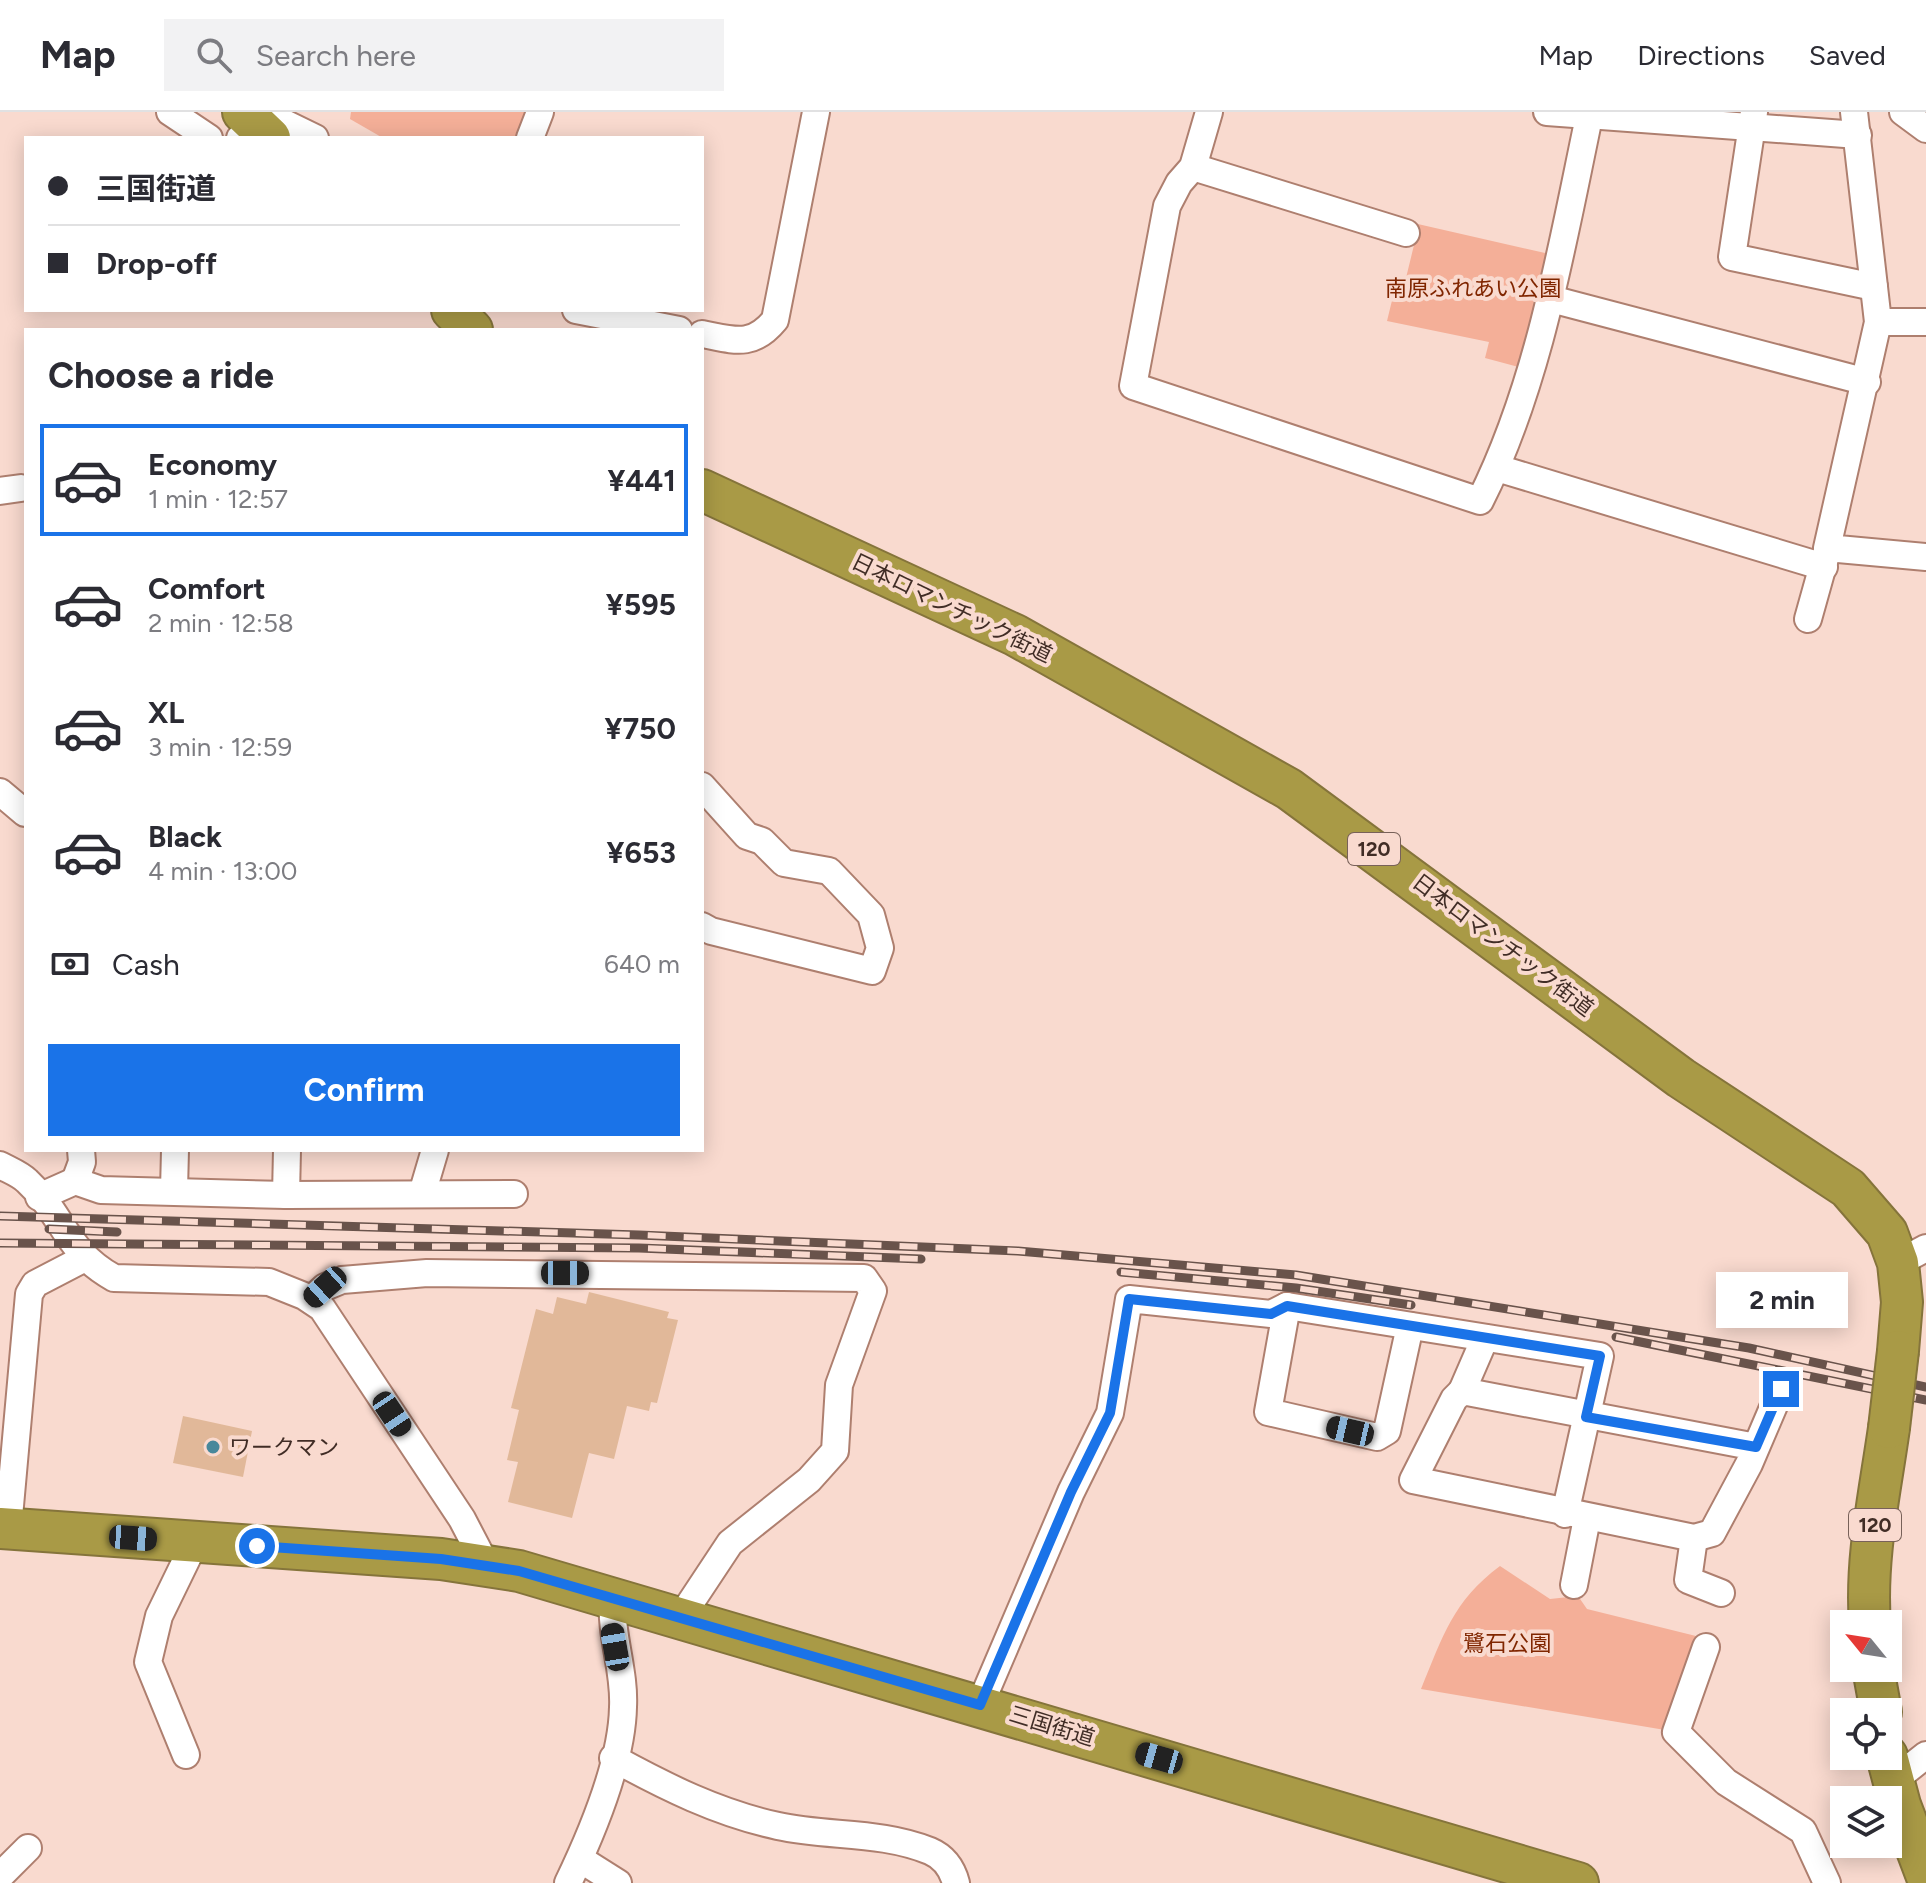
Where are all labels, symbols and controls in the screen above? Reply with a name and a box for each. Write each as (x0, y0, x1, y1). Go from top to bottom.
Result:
search box (164, 19, 724, 91)
text: Map (40, 32, 116, 78)
icon: search (192, 33, 236, 77)
text: Search here (256, 37, 416, 74)
text: Map (1539, 38, 1593, 72)
text: Directions (1637, 38, 1765, 72)
text: Saved (1809, 38, 1886, 72)
text: 三国街道 (96, 170, 216, 207)
text: Drop-off (96, 245, 217, 282)
park label: 南原ふれあい公園 (1385, 275, 1561, 302)
text: Choose a ride (48, 354, 274, 397)
icon: car (52, 444, 124, 516)
text: Economy (148, 446, 277, 483)
text: ¥441 (607, 462, 676, 499)
text: 1 min · 12:57 (148, 483, 288, 515)
street label: 日本ロマンチック街道 (847, 548, 1057, 668)
icon: car (52, 568, 124, 640)
text: Comfort (148, 570, 266, 607)
text: ¥595 (606, 586, 676, 623)
text: 2 min · 12:58 (148, 607, 294, 639)
icon: car (52, 692, 124, 764)
text: XL (148, 694, 184, 731)
text: ¥750 (605, 710, 676, 747)
text: 3 min · 12:59 (148, 731, 292, 763)
icon: car (52, 816, 124, 888)
text: Black (148, 818, 222, 855)
road number: 120 (1348, 833, 1400, 865)
text: ¥653 (607, 834, 676, 871)
text: 4 min · 13:00 (148, 855, 297, 887)
street label: 日本ロマンチック街道 (1407, 868, 1599, 1022)
icon: cash (48, 942, 92, 986)
text: Cash (112, 946, 180, 983)
text: 640 m (604, 948, 680, 980)
button: Confirm (48, 1044, 680, 1136)
car (541, 1261, 589, 1285)
car (299, 1262, 351, 1312)
callout: 2 min (1715, 1273, 1847, 1329)
text: 2 min (1749, 1284, 1815, 1316)
route end (1763, 1371, 1799, 1407)
car (369, 1387, 415, 1441)
car (1324, 1414, 1376, 1448)
place label: ワークマン (229, 1434, 339, 1461)
marker: ワークマン (204, 1438, 222, 1456)
road number: 120 (1849, 1509, 1901, 1541)
car (108, 1524, 158, 1552)
route start (239, 1528, 275, 1564)
north arrow (1830, 1610, 1902, 1682)
map controls (1830, 1610, 1902, 1858)
car (599, 1621, 631, 1673)
park label: 鷺石公園 (1463, 1630, 1551, 1657)
button: locate (1830, 1698, 1902, 1770)
street label: 三国街道 (1006, 1700, 1098, 1752)
car (1133, 1740, 1185, 1776)
button: layers (1830, 1786, 1902, 1858)

